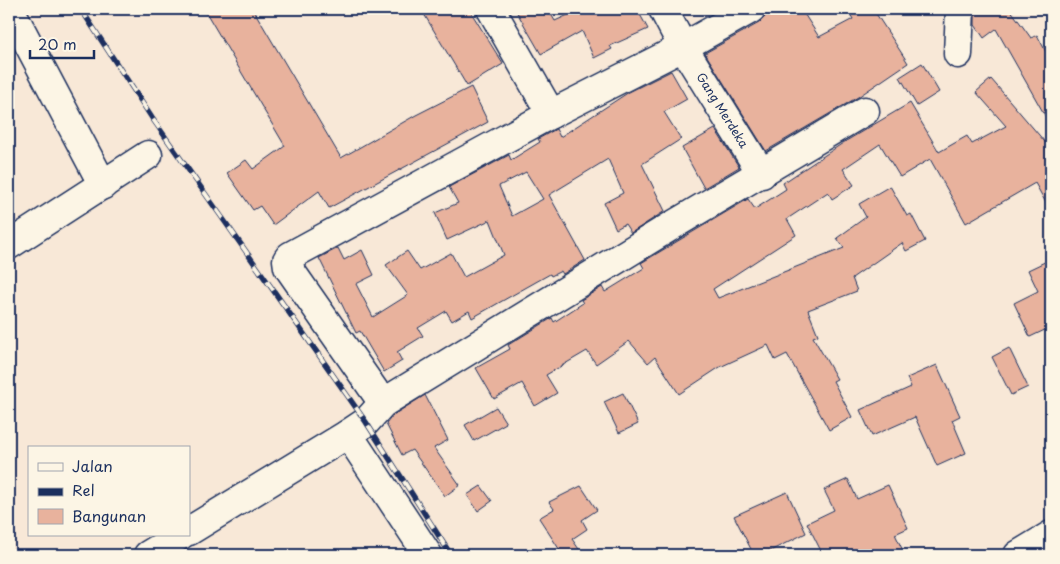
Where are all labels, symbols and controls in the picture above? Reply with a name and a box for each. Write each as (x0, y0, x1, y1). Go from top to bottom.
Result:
scale bar (30, 28, 94, 60)
text: 20 m (38, 32, 77, 55)
street label: Gang Merdeka (693, 69, 754, 152)
legend (28, 446, 190, 536)
text: Jalan (72, 454, 113, 477)
text: Rel (72, 478, 94, 501)
text: Bangunan (72, 504, 146, 527)

